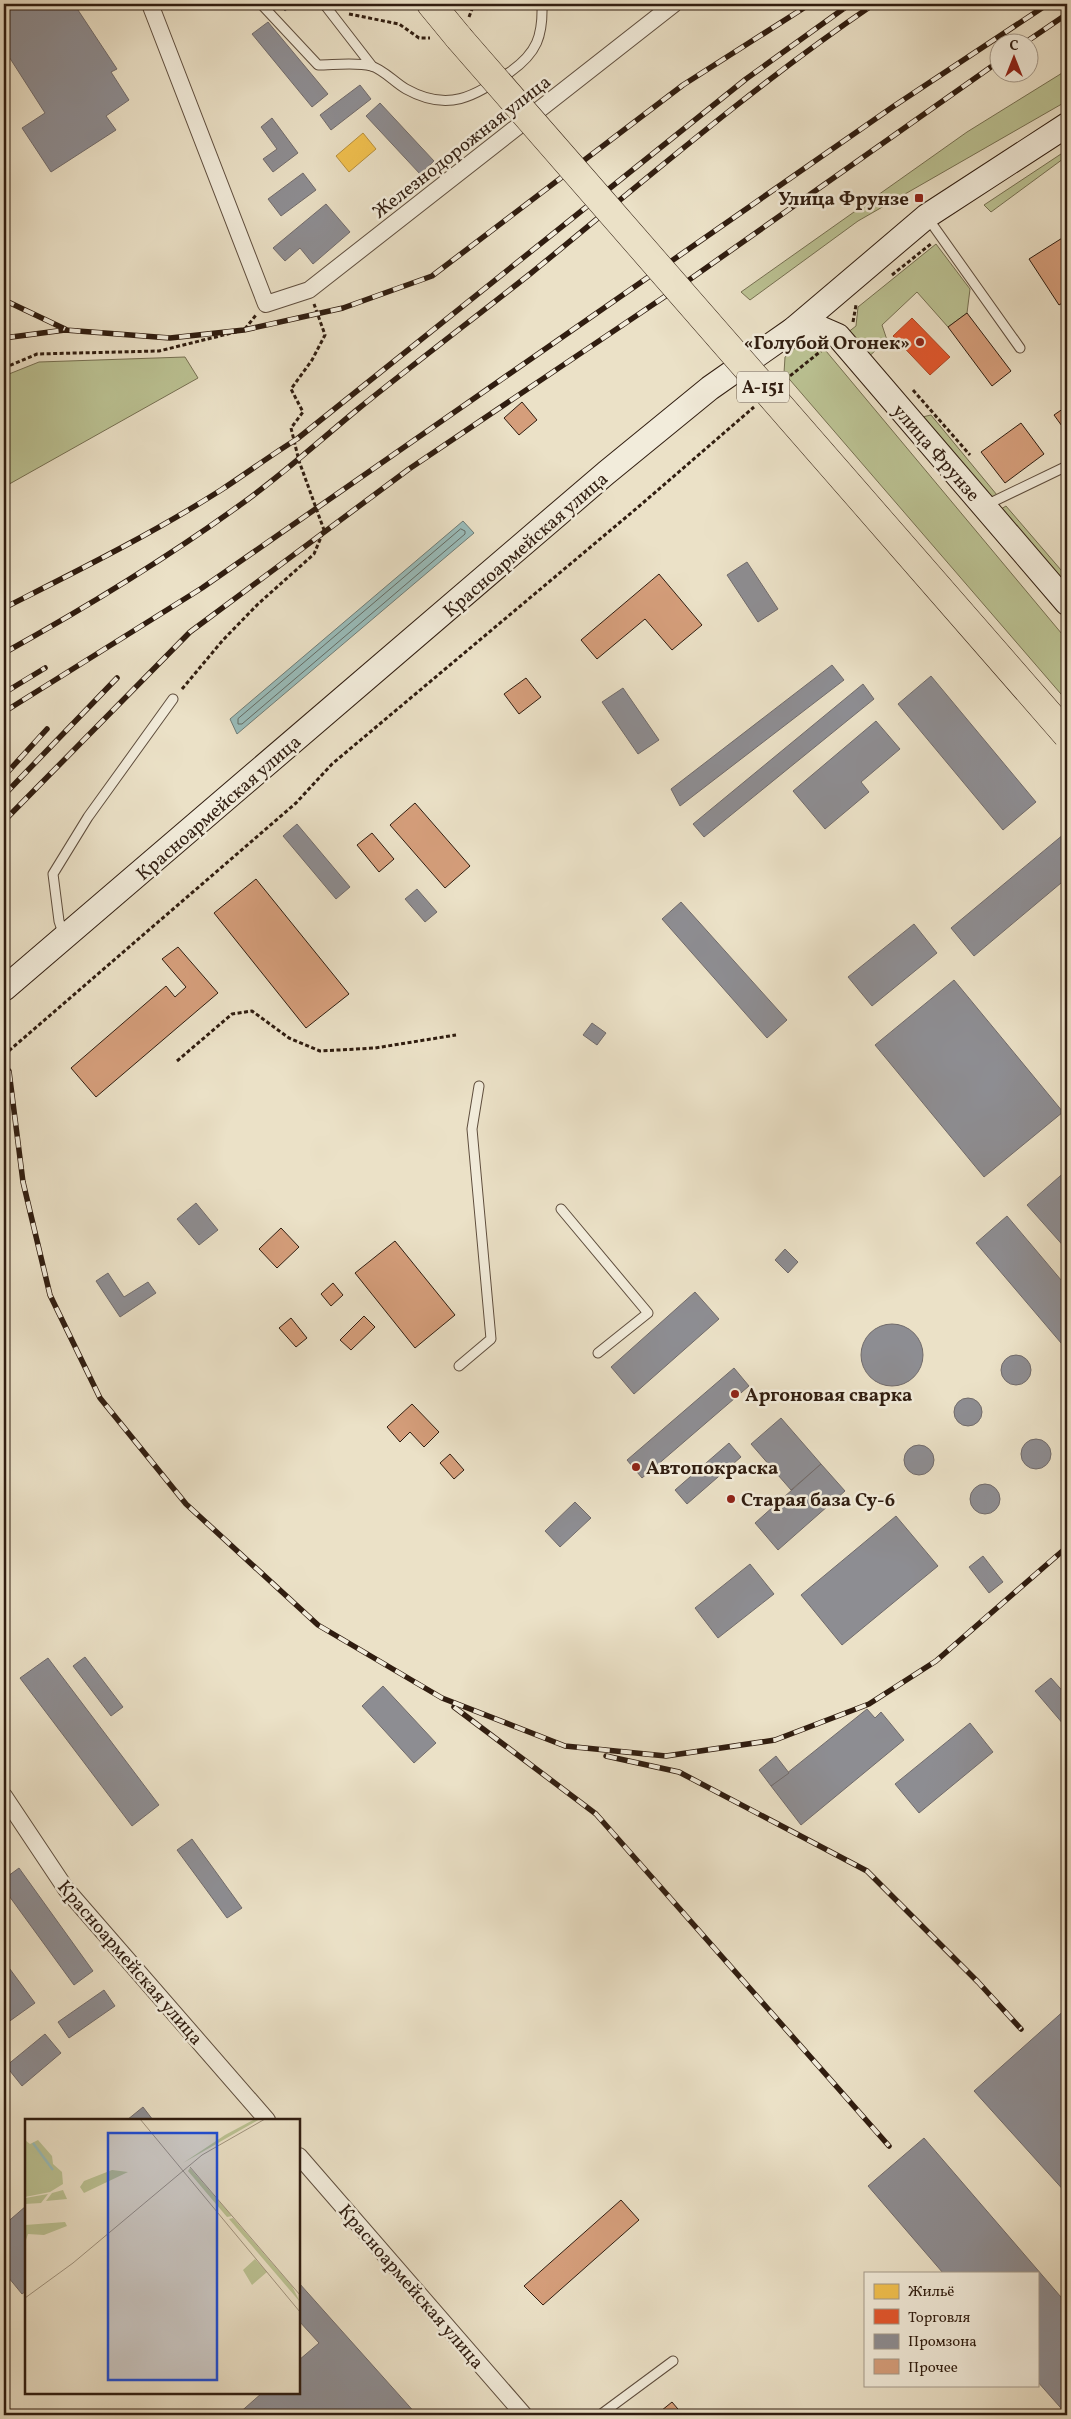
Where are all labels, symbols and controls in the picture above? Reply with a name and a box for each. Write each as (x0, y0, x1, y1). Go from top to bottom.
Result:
north arrow (988, 32, 1038, 82)
text: С (1009, 37, 1019, 56)
street label: Железнодорожная улица (368, 70, 557, 225)
place label: Улица Фрунзе (778, 187, 909, 213)
marker: Улица Фрунзе (913, 192, 925, 204)
place label: «Голубой Огонек» (744, 331, 910, 357)
marker: «Голубой Огонек» (914, 336, 926, 348)
road number: А-151 (737, 372, 789, 402)
street label: улица Фрунзе (886, 399, 985, 508)
street label: Красноармейская улица (438, 467, 614, 624)
street label: Красноармейская улица (131, 730, 307, 887)
place label: Аргоновая сварка (745, 1383, 912, 1409)
marker: Аргоновая сварка (729, 1388, 741, 1400)
place label: Автопокраска (646, 1456, 778, 1482)
marker: Автопокраска (630, 1461, 642, 1473)
place label: Старая база Су-6 (741, 1488, 895, 1514)
marker: Старая база Су-6 (725, 1493, 737, 1505)
street label: Красноармейская улица (51, 1875, 208, 2051)
inset map (25, 2119, 300, 2394)
street label: Красноармейская улица (332, 2199, 489, 2375)
legend (864, 2272, 1038, 2386)
text: Жильё (908, 2282, 954, 2303)
text: Торговля (908, 2308, 970, 2329)
text: Промзона (908, 2332, 977, 2353)
text: Прочее (908, 2358, 958, 2379)

